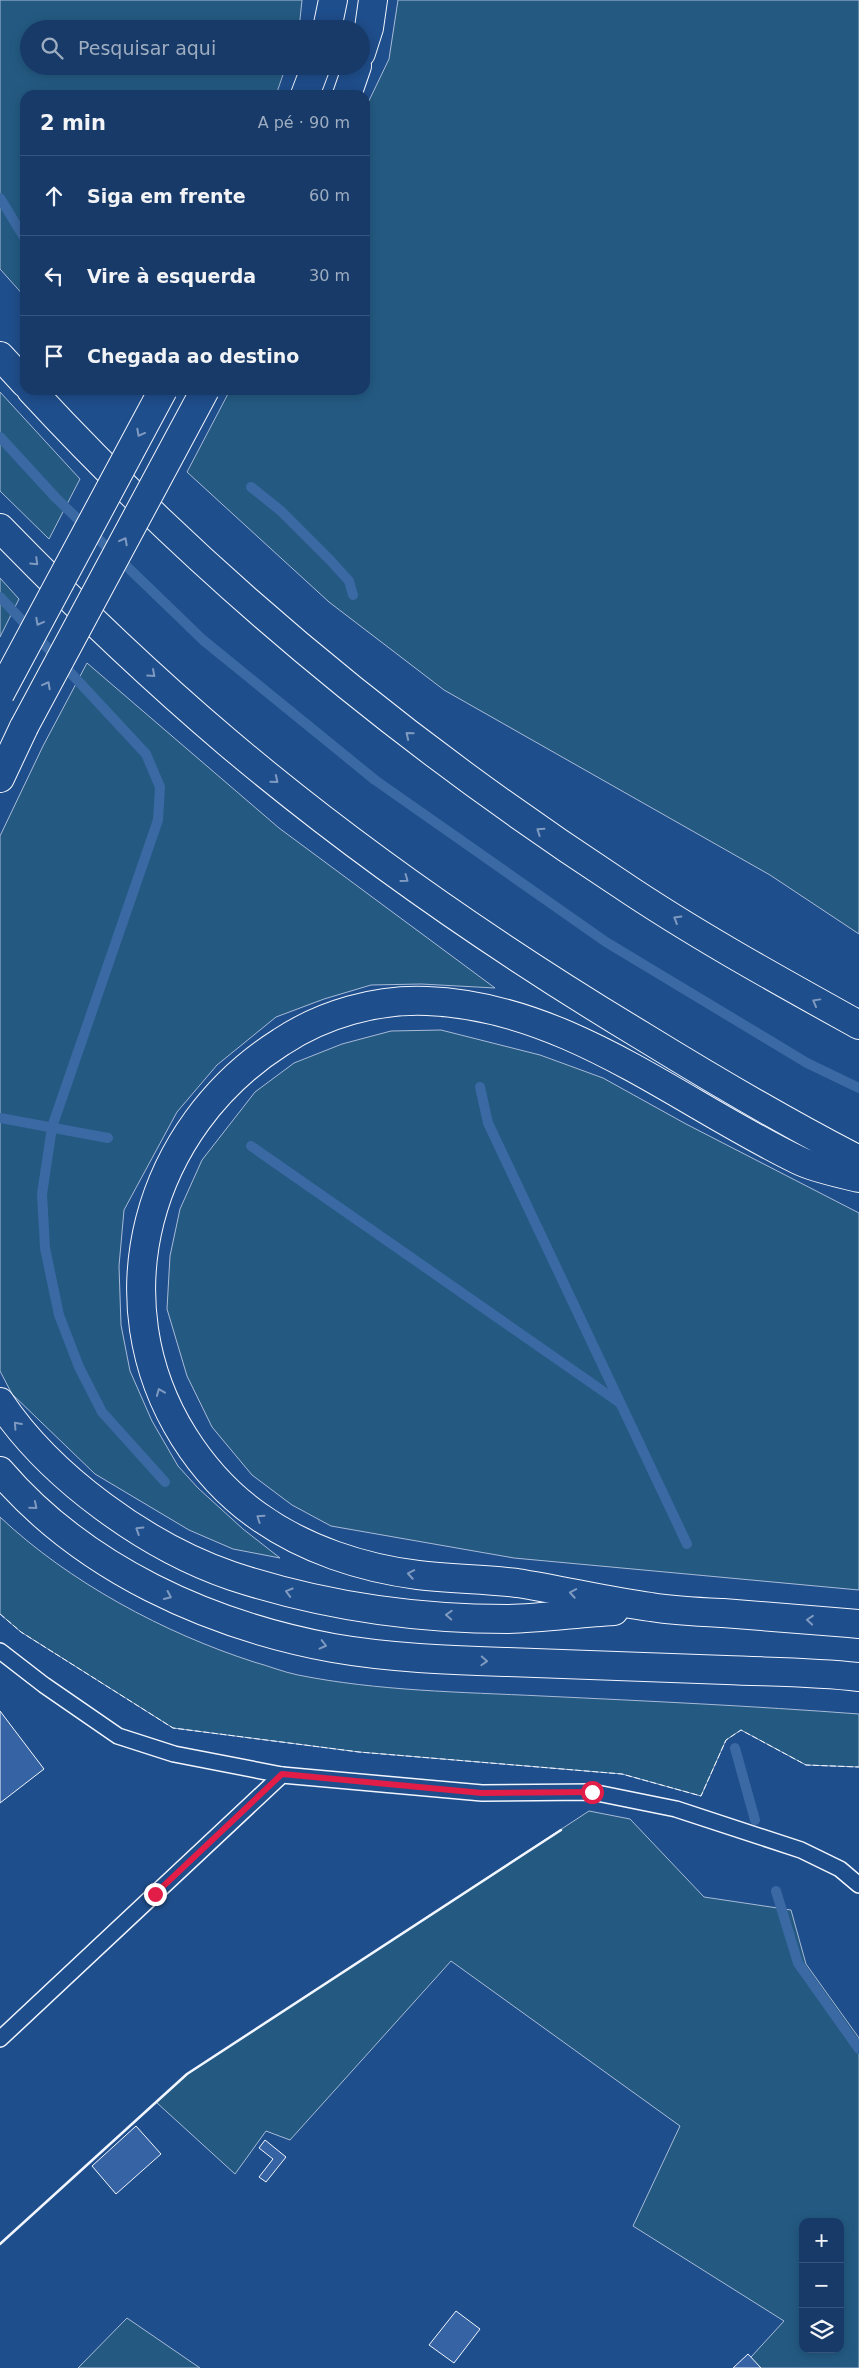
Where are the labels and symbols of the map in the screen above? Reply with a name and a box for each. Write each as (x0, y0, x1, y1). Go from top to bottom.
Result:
one-way arrow (136, 428, 146, 437)
one-way arrow (118, 538, 128, 547)
one-way arrow (29, 556, 38, 565)
one-way arrow (35, 617, 45, 626)
one-way arrow (146, 669, 155, 677)
one-way arrow (41, 681, 51, 690)
one-way arrow (406, 732, 415, 740)
one-way arrow (270, 775, 279, 784)
one-way arrow (537, 827, 546, 837)
one-way arrow (399, 873, 408, 882)
one-way arrow (673, 916, 682, 926)
one-way arrow (813, 998, 822, 1008)
one-way arrow (156, 1388, 167, 1397)
one-way arrow (13, 1421, 22, 1430)
one-way arrow (28, 1500, 37, 1509)
one-way arrow (257, 1514, 266, 1524)
one-way arrow (136, 1527, 145, 1536)
one-way arrow (407, 1569, 416, 1579)
one-way arrow (284, 1587, 293, 1598)
one-way arrow (568, 1589, 577, 1599)
one-way arrow (163, 1590, 172, 1600)
one-way arrow (445, 1610, 453, 1621)
one-way arrow (806, 1615, 814, 1626)
one-way arrow (318, 1639, 327, 1650)
one-way arrow (481, 1656, 489, 1666)
route start (581, 1781, 604, 1804)
route end (144, 1883, 167, 1906)

